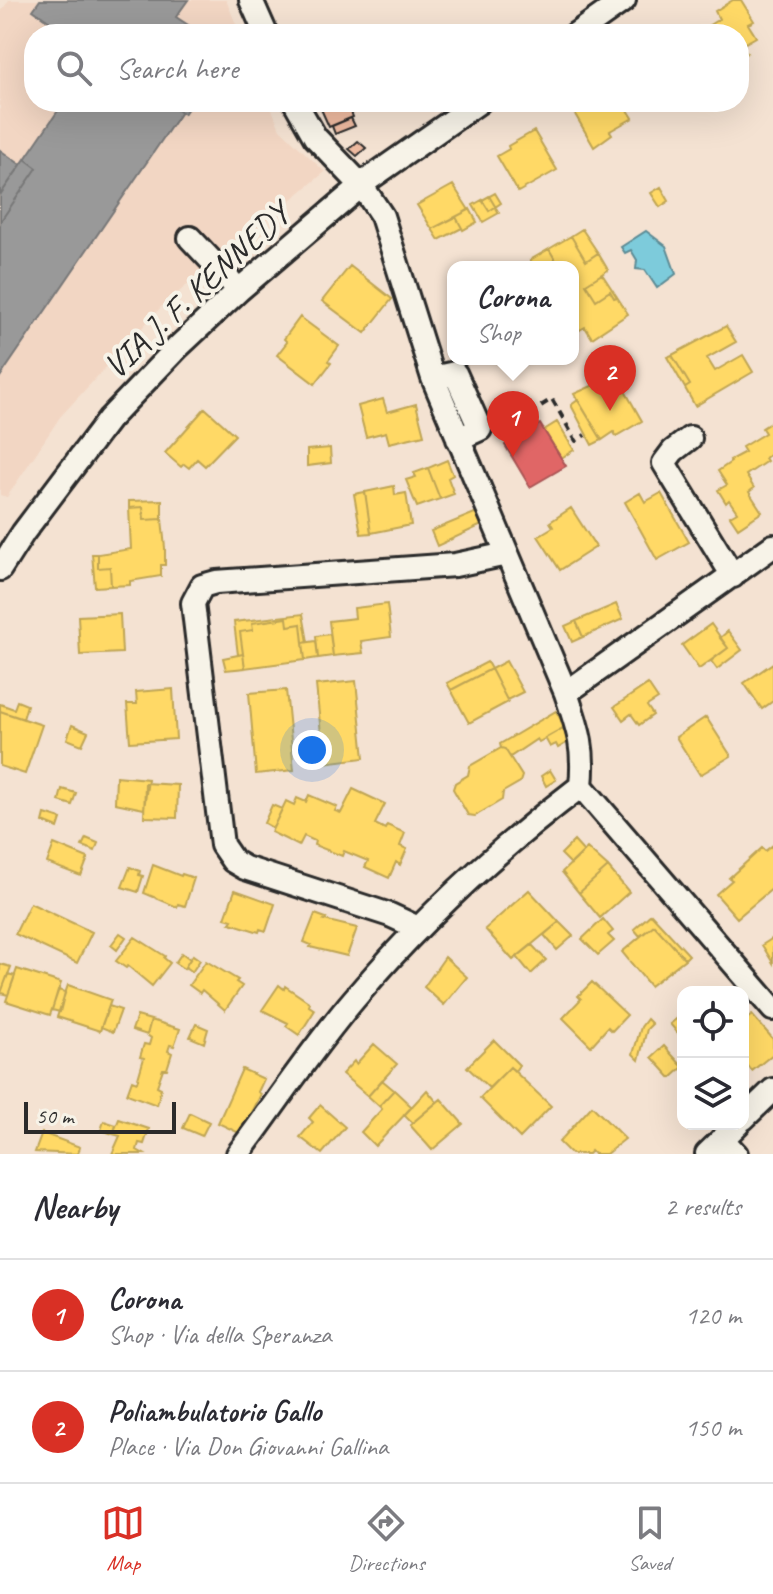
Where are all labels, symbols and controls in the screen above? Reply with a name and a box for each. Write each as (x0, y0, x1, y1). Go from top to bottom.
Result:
search box (24, 24, 749, 112)
icon: search (52, 46, 96, 90)
text: Search here (116, 49, 238, 87)
street label: VIA J. F. KENNEDY (94, 189, 302, 387)
popup (447, 261, 579, 365)
text: Corona (476, 278, 550, 316)
text: Shop (476, 316, 521, 349)
pin: 2 (584, 345, 636, 411)
pin: 1 (487, 391, 539, 457)
your location (292, 730, 332, 770)
map controls (677, 986, 749, 1130)
button: locate (677, 986, 749, 1058)
button: layers (677, 1058, 749, 1130)
scale bar (24, 1098, 176, 1134)
text: 50 m (36, 1102, 73, 1130)
text: Nearby (32, 1185, 118, 1228)
text: 2 results (665, 1190, 741, 1223)
text: Corona (108, 1280, 181, 1318)
text: 1 (52, 1299, 64, 1332)
text: 120 m (685, 1299, 741, 1332)
text: Shop · Via della Speranza (108, 1318, 331, 1351)
text: Poliambulatorio Gallo (108, 1392, 321, 1430)
text: 2 (52, 1411, 64, 1444)
text: 150 m (685, 1411, 741, 1444)
text: Place · Via Don Giovanni Gallina (108, 1430, 388, 1463)
tab: Map (101, 1501, 145, 1577)
tab: Directions (348, 1501, 425, 1577)
tab: Saved (628, 1501, 672, 1577)

